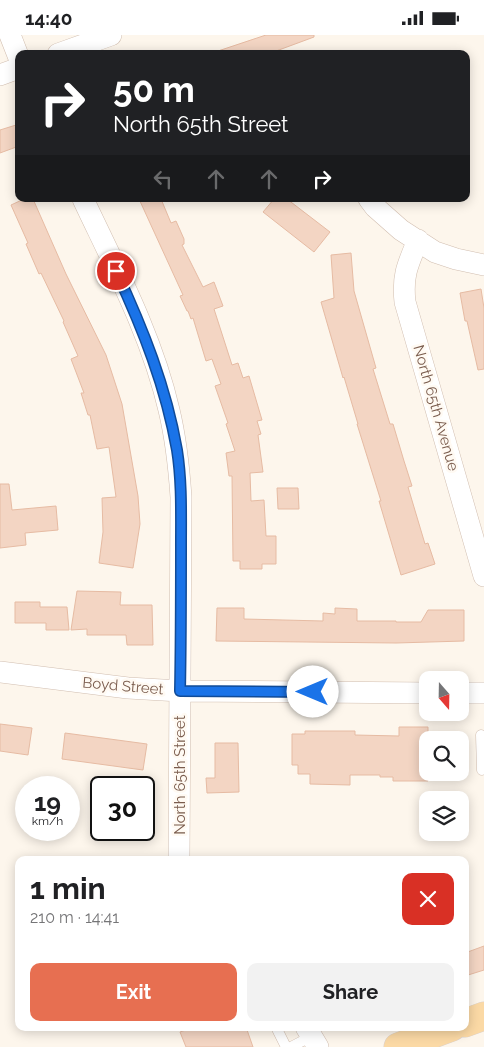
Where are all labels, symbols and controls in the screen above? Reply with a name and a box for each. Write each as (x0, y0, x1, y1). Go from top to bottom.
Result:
text: 14:40 (25, 7, 72, 29)
text: 50 m (113, 69, 195, 110)
icon: right (30, 70, 95, 135)
text: North 65th Street (113, 111, 288, 137)
icon: left (149, 165, 177, 193)
icon: ahead (202, 165, 230, 193)
icon: ahead (255, 165, 283, 193)
icon: right (308, 165, 336, 193)
pin (95, 250, 137, 292)
icon: arrive (102, 257, 130, 285)
street label: North 65th Avenue (409, 343, 463, 473)
position arrow (286, 665, 338, 717)
north arrow (419, 671, 469, 721)
map controls (419, 671, 469, 841)
street label: Boyd Street (82, 673, 164, 699)
street label: North 65th Street (171, 715, 189, 835)
button: search (419, 731, 469, 781)
speed limit sign: 30 (90, 776, 155, 841)
text: 19 (34, 787, 61, 817)
button: layers (419, 791, 469, 841)
text: km/h (32, 814, 63, 828)
text: 1 min (30, 871, 106, 906)
button: close (402, 873, 454, 925)
text: 210 m · 14:41 (30, 908, 119, 927)
button: Exit (30, 963, 237, 1021)
button: Share (247, 963, 454, 1021)

